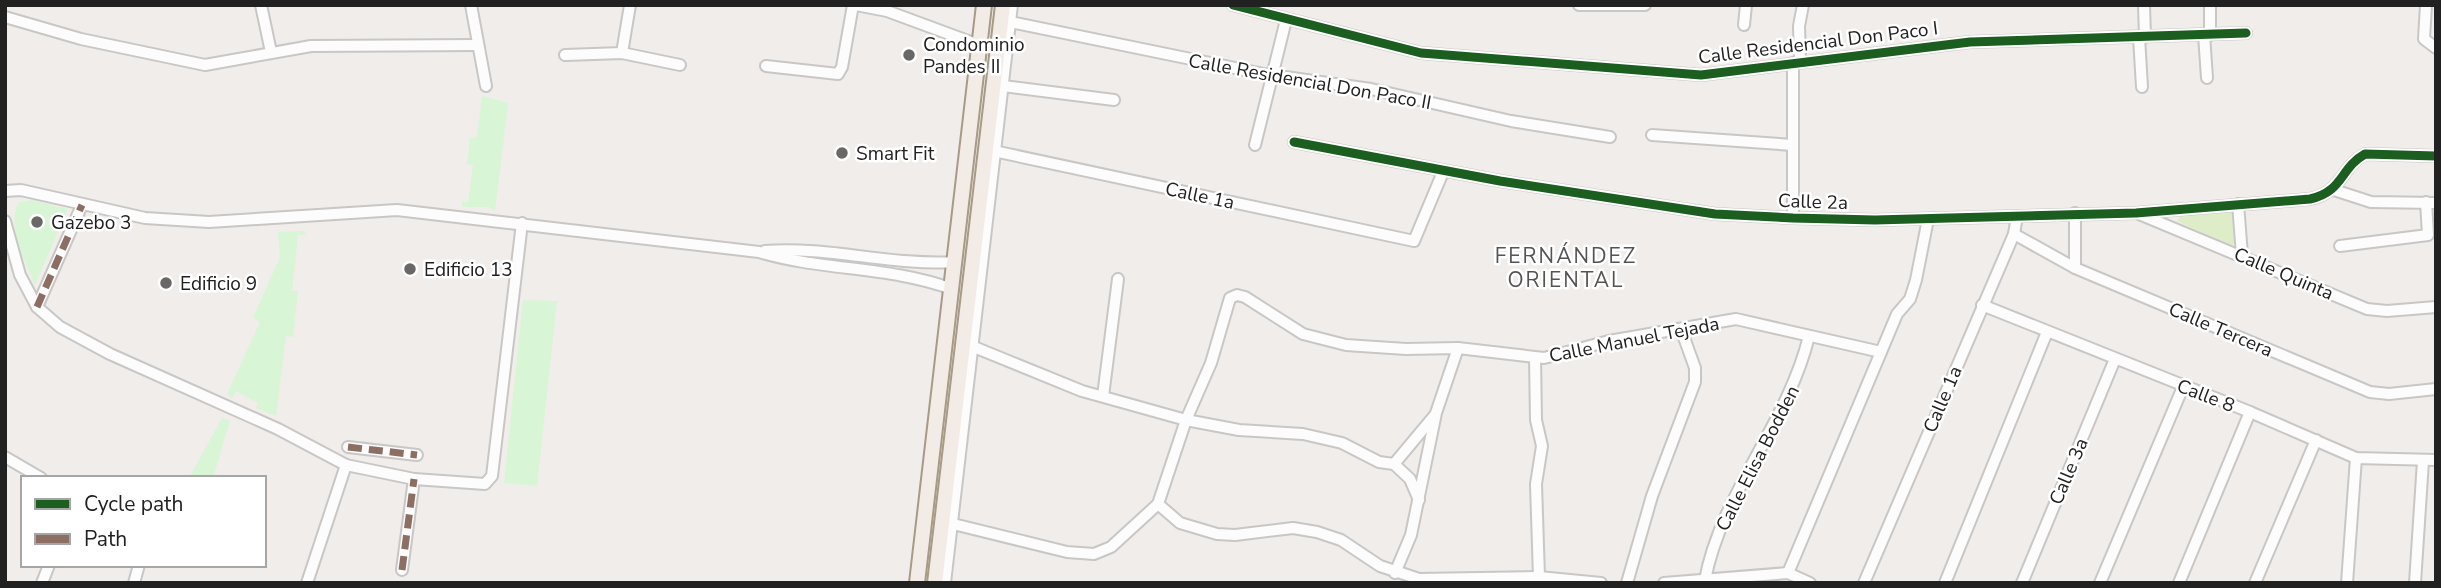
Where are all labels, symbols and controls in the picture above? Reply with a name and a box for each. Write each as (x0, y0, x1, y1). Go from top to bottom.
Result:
street label: Calle Residencial Don Paco I (1697, 15, 1940, 71)
place label: Condominio Pandes II (923, 32, 1025, 80)
marker: Condominio Pandes II (901, 47, 917, 63)
street label: Calle Residencial Don Paco II (1186, 48, 1433, 116)
place label: Smart Fit (856, 141, 935, 167)
marker: Smart Fit (834, 145, 850, 161)
street label: Calle 1a (1163, 176, 1237, 216)
street label: Calle 2a (1777, 188, 1848, 216)
place label: Gazebo 3 (51, 210, 132, 236)
marker: Gazebo 3 (29, 214, 45, 230)
street label: Calle Quinta (2230, 241, 2337, 307)
district label: FERNÁNDEZ ORIENTAL (1495, 242, 1637, 294)
place label: Edificio 13 (424, 257, 513, 283)
marker: Edificio 13 (402, 261, 418, 277)
place label: Edificio 9 (180, 271, 257, 297)
marker: Edificio 9 (158, 275, 174, 291)
street label: Calle Tercera (2164, 296, 2277, 364)
street label: Calle Manuel Tejada (1547, 311, 1722, 369)
street label: Calle 1a (1917, 362, 1969, 437)
street label: Calle 8 (2173, 373, 2238, 419)
street label: Calle Elisa Bodden (1710, 381, 1806, 536)
street label: Calle 3a (2043, 434, 2095, 509)
legend (21, 476, 266, 567)
text: Cycle path (84, 490, 183, 518)
text: Path (84, 525, 127, 553)

